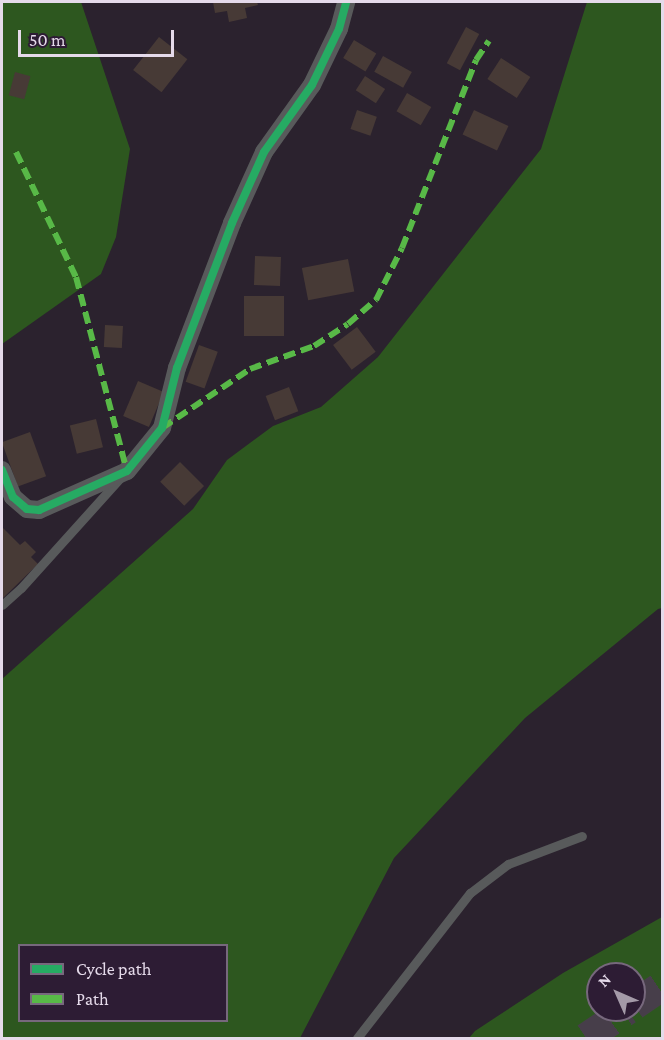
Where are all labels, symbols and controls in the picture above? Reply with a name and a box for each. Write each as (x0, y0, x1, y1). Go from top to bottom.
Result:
scale bar (21, 18, 177, 56)
text: 50 m (29, 30, 66, 50)
legend (18, 944, 228, 1022)
text: Cycle path (76, 959, 151, 979)
north arrow (586, 962, 646, 1022)
text: N (594, 970, 614, 990)
text: Path (76, 989, 109, 1009)

